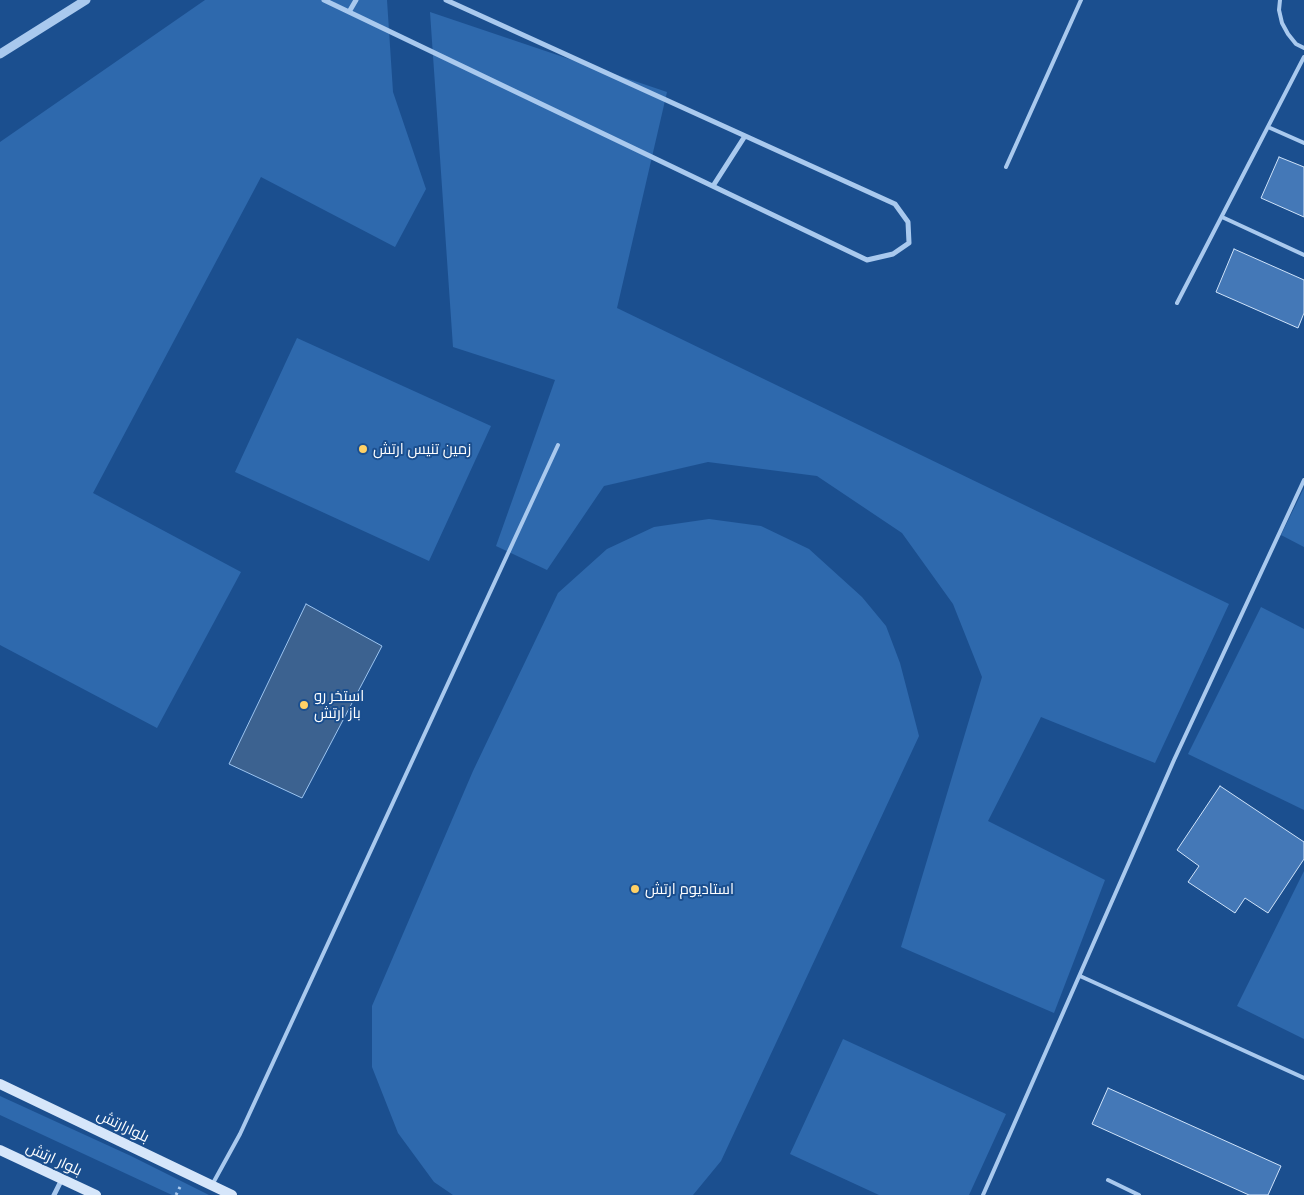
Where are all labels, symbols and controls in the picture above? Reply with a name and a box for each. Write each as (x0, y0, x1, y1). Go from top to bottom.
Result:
place label: زمین تنیس ارتش (373, 440, 471, 458)
marker: زمین تنیس ارتش (357, 443, 369, 455)
place label: استخر رو باز ارتش (314, 687, 364, 722)
marker: استخر رو باز ارتش (298, 699, 310, 711)
place label: استادیوم ارتش (645, 880, 734, 898)
marker: استادیوم ارتش (629, 883, 641, 895)
street label: بلوارارتش (94, 1106, 152, 1146)
street label: بلوار ارتش (23, 1138, 85, 1180)

